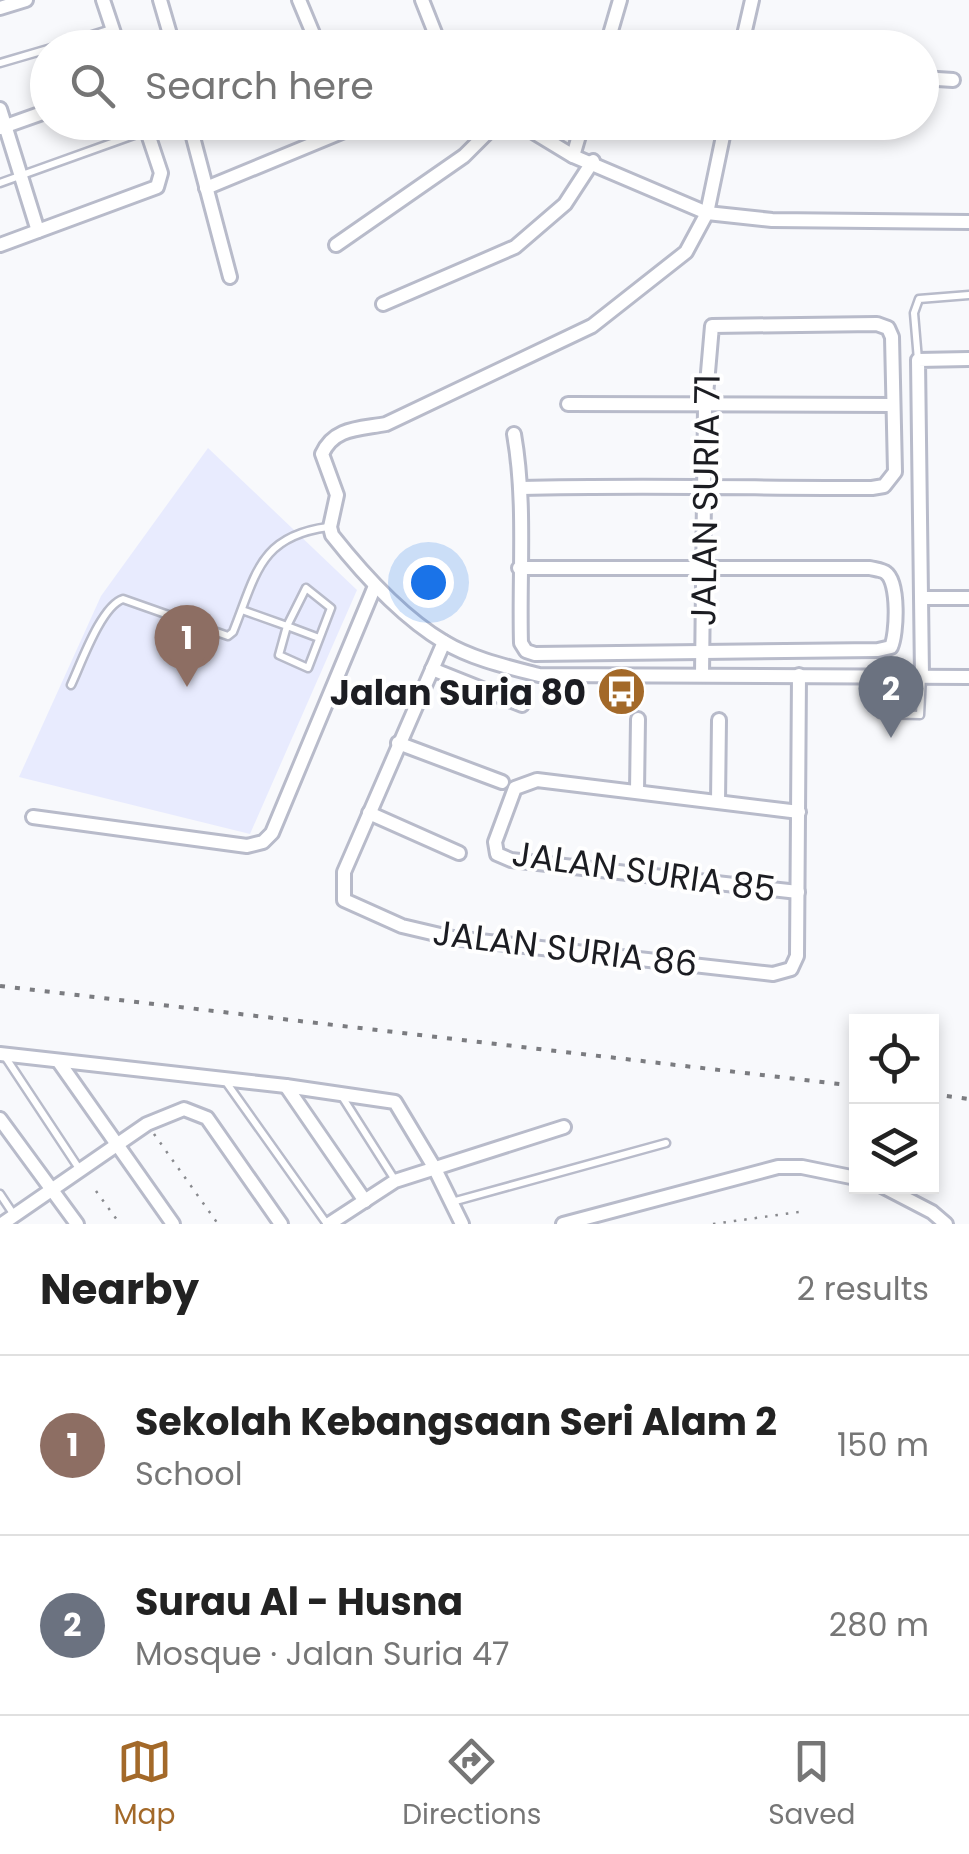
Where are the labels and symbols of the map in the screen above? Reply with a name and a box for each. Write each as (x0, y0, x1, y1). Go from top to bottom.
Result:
street label: JALAN SURIA 71 (678, 374, 732, 626)
your location (403, 557, 454, 608)
pin: 1 (154, 604, 220, 687)
pin: 2 (858, 656, 924, 738)
bus stop icon: Jalan Suria 80 (595, 666, 647, 718)
place label: Jalan Suria 80 (330, 668, 586, 717)
street label: JALAN SURIA 85 (509, 828, 779, 914)
street label: JALAN SURIA 86 (430, 907, 700, 989)

